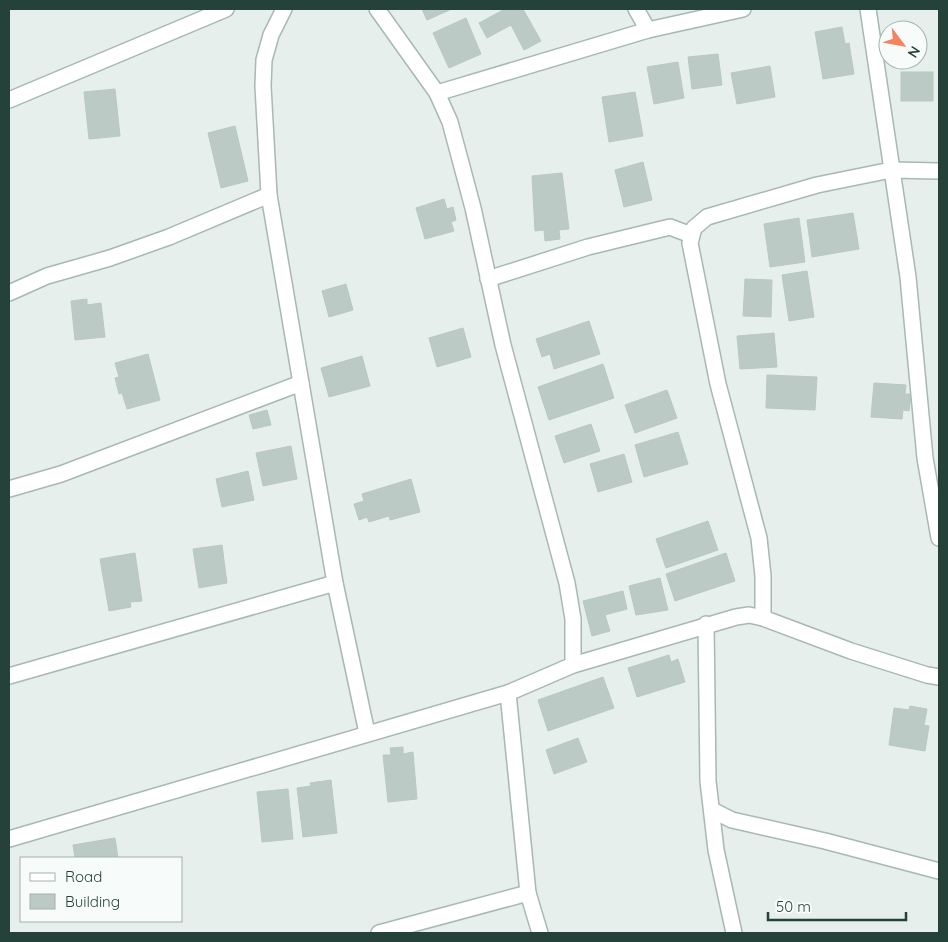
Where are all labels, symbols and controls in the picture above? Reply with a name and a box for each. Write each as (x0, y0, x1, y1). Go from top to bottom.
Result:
north arrow (878, 20, 928, 70)
text: N (904, 43, 924, 61)
legend (20, 857, 182, 922)
text: Road (65, 867, 102, 886)
scale bar (768, 890, 906, 922)
text: Building (65, 892, 120, 911)
text: 50 m (776, 897, 811, 916)

